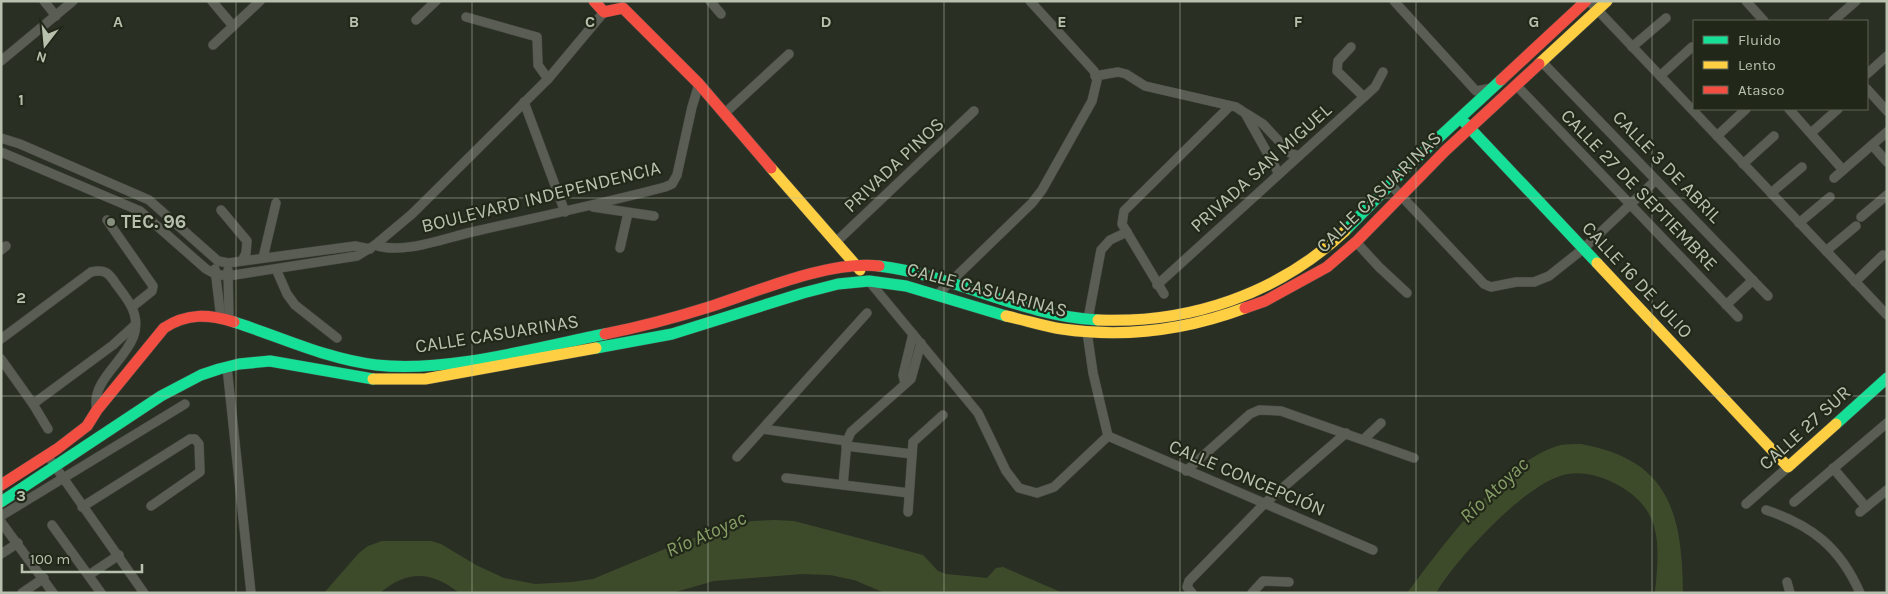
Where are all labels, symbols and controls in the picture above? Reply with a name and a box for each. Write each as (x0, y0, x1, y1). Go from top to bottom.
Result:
text: A (113, 12, 123, 31)
text: B (349, 12, 359, 31)
text: C (585, 12, 595, 31)
text: D (821, 12, 832, 31)
text: E (1057, 12, 1067, 31)
text: F (1294, 12, 1303, 31)
text: G (1529, 12, 1539, 31)
north arrow (20, 20, 70, 70)
legend (1693, 20, 1868, 110)
text: Fluido (1738, 31, 1781, 49)
text: N (34, 47, 49, 67)
text: Lento (1738, 56, 1776, 74)
text: Atasco (1738, 81, 1784, 99)
text: 1 (18, 90, 24, 109)
street label: PRIVADA SAN MIGUEL (1186, 99, 1336, 237)
street label: CALLE 27 DE SEPTIEMBRE (1556, 105, 1722, 275)
street label: CALLE 3 DE ABRIL (1608, 106, 1726, 228)
street label: PRIVADA PINOS (839, 113, 949, 217)
street label: CALLE CASUARINAS (1312, 127, 1446, 257)
street label: BOULEVARD INDEPENDENCIA (419, 157, 663, 237)
place label: TEC. 96 (121, 211, 186, 233)
marker: TEC. 96 (105, 216, 117, 228)
street label: CALLE 16 DE JULIO (1577, 217, 1697, 343)
street label: CALLE CASUARINAS (904, 258, 1070, 322)
text: 2 (16, 288, 26, 307)
street label: CALLE CASUARINAS (414, 310, 580, 358)
street label: CALLE 27 SUR (1755, 381, 1855, 475)
street label: CALLE CONCEPCIÓN (1166, 434, 1329, 521)
water label: Río Atoyac (1455, 452, 1533, 528)
text: 3 (16, 486, 26, 505)
water label: Río Atoyac (662, 506, 750, 562)
scale bar (22, 542, 142, 574)
text: 100 m (30, 550, 70, 568)

